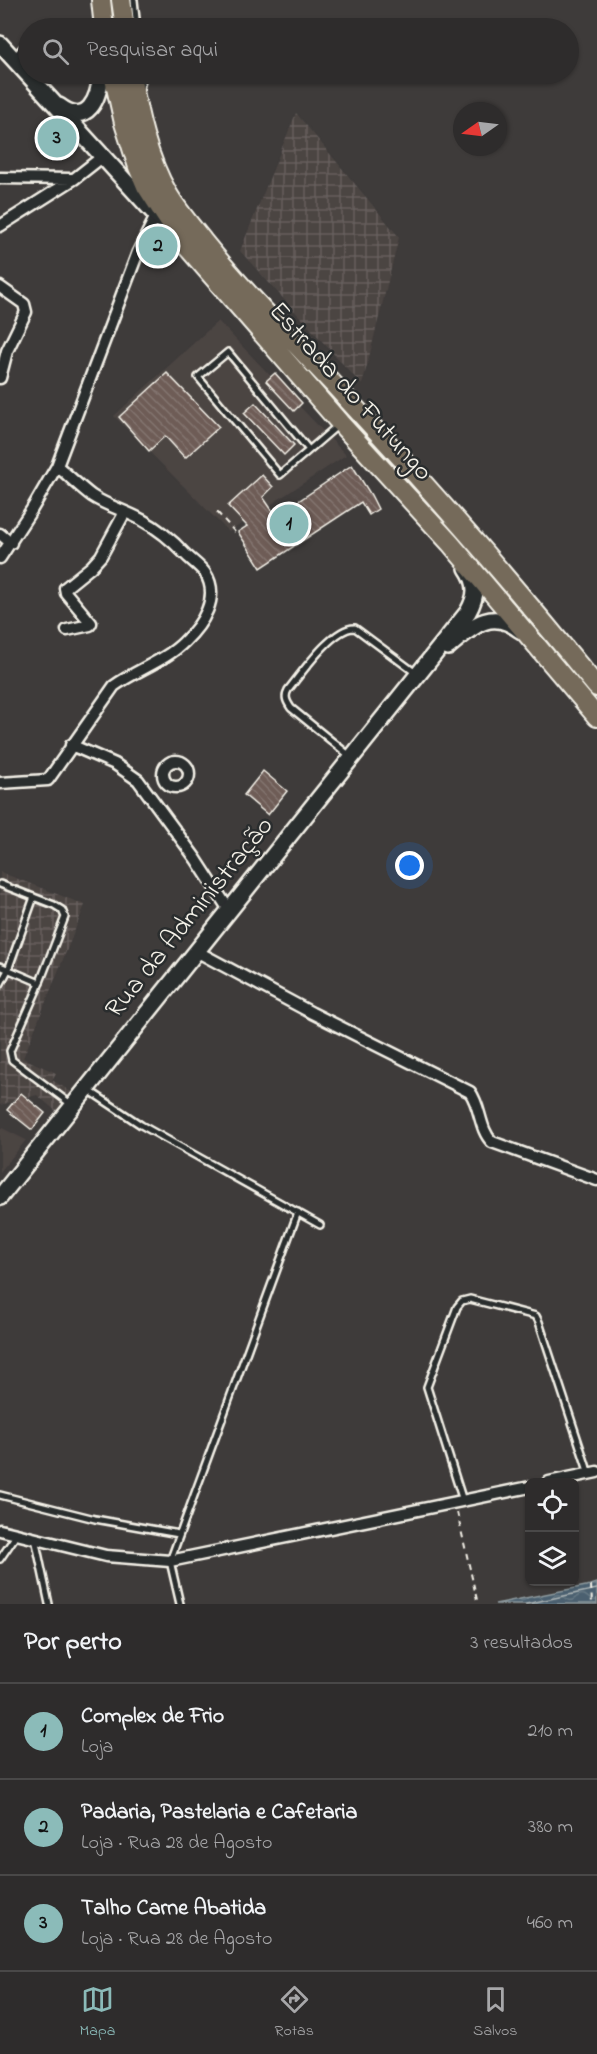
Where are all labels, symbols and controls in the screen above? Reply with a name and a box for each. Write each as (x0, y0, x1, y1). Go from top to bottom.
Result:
search box (18, 18, 579, 84)
icon: search (39, 35, 72, 68)
text: Pesquisar aqui (87, 35, 218, 67)
north arrow (453, 102, 507, 156)
pin: 3 (38, 116, 76, 160)
pin: 2 (138, 224, 178, 268)
street label: Estrada do Futungo (259, 294, 441, 490)
pin: 1 (270, 502, 308, 546)
street label: Rua da Administração (96, 809, 284, 1027)
your location (395, 851, 424, 880)
map controls (525, 1478, 579, 1586)
button: locate (525, 1478, 579, 1532)
button: layers (525, 1532, 579, 1586)
text: Por perto (24, 1624, 122, 1662)
text: 3 resultados (470, 1629, 573, 1658)
text: Complex de Frio (81, 1701, 224, 1733)
text: 1 (40, 1717, 47, 1746)
text: 210 m (528, 1717, 573, 1746)
text: Loja (81, 1733, 113, 1762)
text: Padaria, Pastelaria e Cafetaria (81, 1797, 357, 1829)
text: 2 (39, 1813, 48, 1842)
text: 380 m (528, 1813, 573, 1842)
text: Loja · Rua 28 de Agosto (81, 1829, 272, 1858)
text: Talho Carne Abatida (81, 1893, 266, 1925)
text: 3 (39, 1909, 48, 1938)
text: 460 m (527, 1909, 573, 1938)
text: Loja · Rua 28 de Agosto (81, 1925, 272, 1954)
tab: Mapa (80, 1983, 115, 2043)
tab: Rotas (275, 1983, 314, 2043)
tab: Salvos (473, 1983, 517, 2043)

